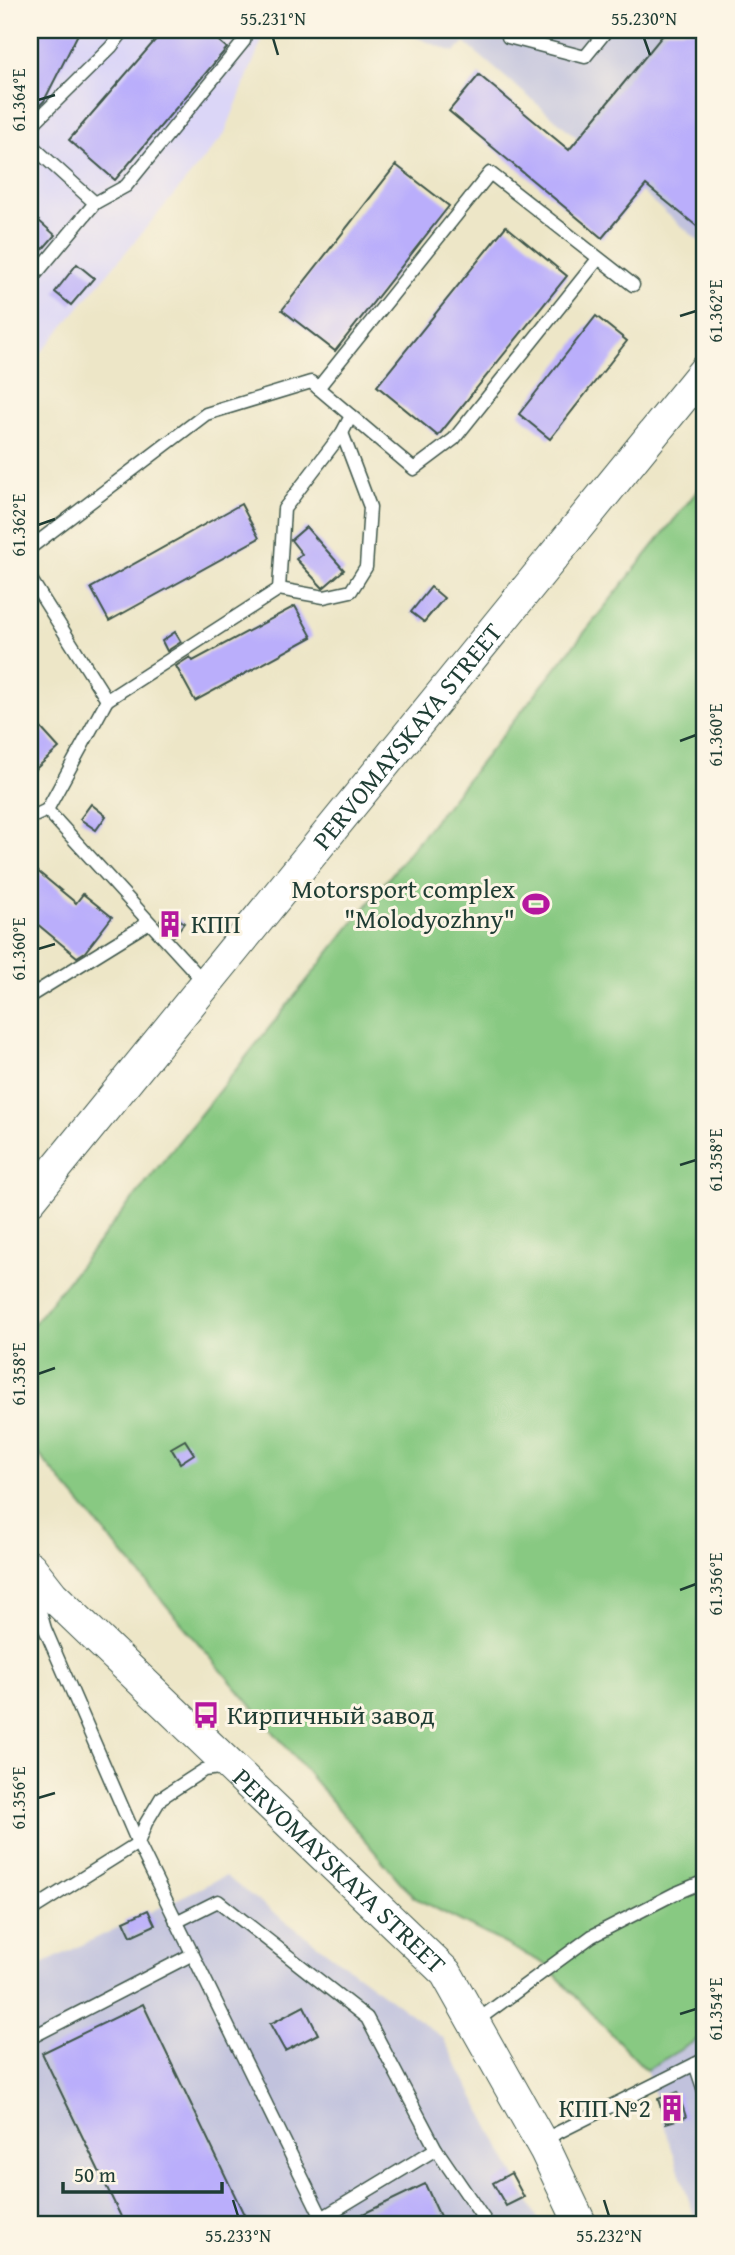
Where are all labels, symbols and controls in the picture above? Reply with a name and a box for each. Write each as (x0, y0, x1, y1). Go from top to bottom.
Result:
text: 55.231°N (240, 5, 306, 32)
text: 55.230°N (611, 5, 677, 32)
text: 61.364°E (5, 68, 32, 132)
text: 61.362°E (702, 279, 729, 343)
text: 61.362°E (5, 493, 32, 557)
street label: PERVOMAYSKAYA STREET (303, 613, 511, 858)
text: 61.360°E (702, 703, 729, 767)
place label: Motorsport complex "Molodyozhny" (292, 869, 516, 938)
sports icon: Motorsport complex "Molodyozhny" (521, 889, 551, 919)
place label: КПП (191, 904, 241, 943)
building icon: КПП (155, 909, 185, 939)
text: 61.360°E (5, 917, 32, 981)
text: 61.358°E (702, 1128, 729, 1192)
text: 61.358°E (5, 1342, 32, 1406)
text: 61.356°E (702, 1552, 729, 1616)
place label: Кирпичный завод (227, 1695, 435, 1734)
bus stop icon: Кирпичный завод (191, 1700, 221, 1730)
street label: PERVOMAYSKAYA STREET (224, 1759, 456, 1983)
text: 61.356°E (5, 1766, 32, 1830)
text: 61.354°E (702, 1977, 729, 2041)
place label: КПП №2 (559, 2088, 651, 2127)
building icon: КПП №2 (657, 2093, 687, 2123)
scale bar (63, 2150, 222, 2194)
text: 50 m (74, 2159, 116, 2190)
text: 55.233°N (205, 2222, 271, 2249)
text: 55.232°N (576, 2222, 642, 2249)

